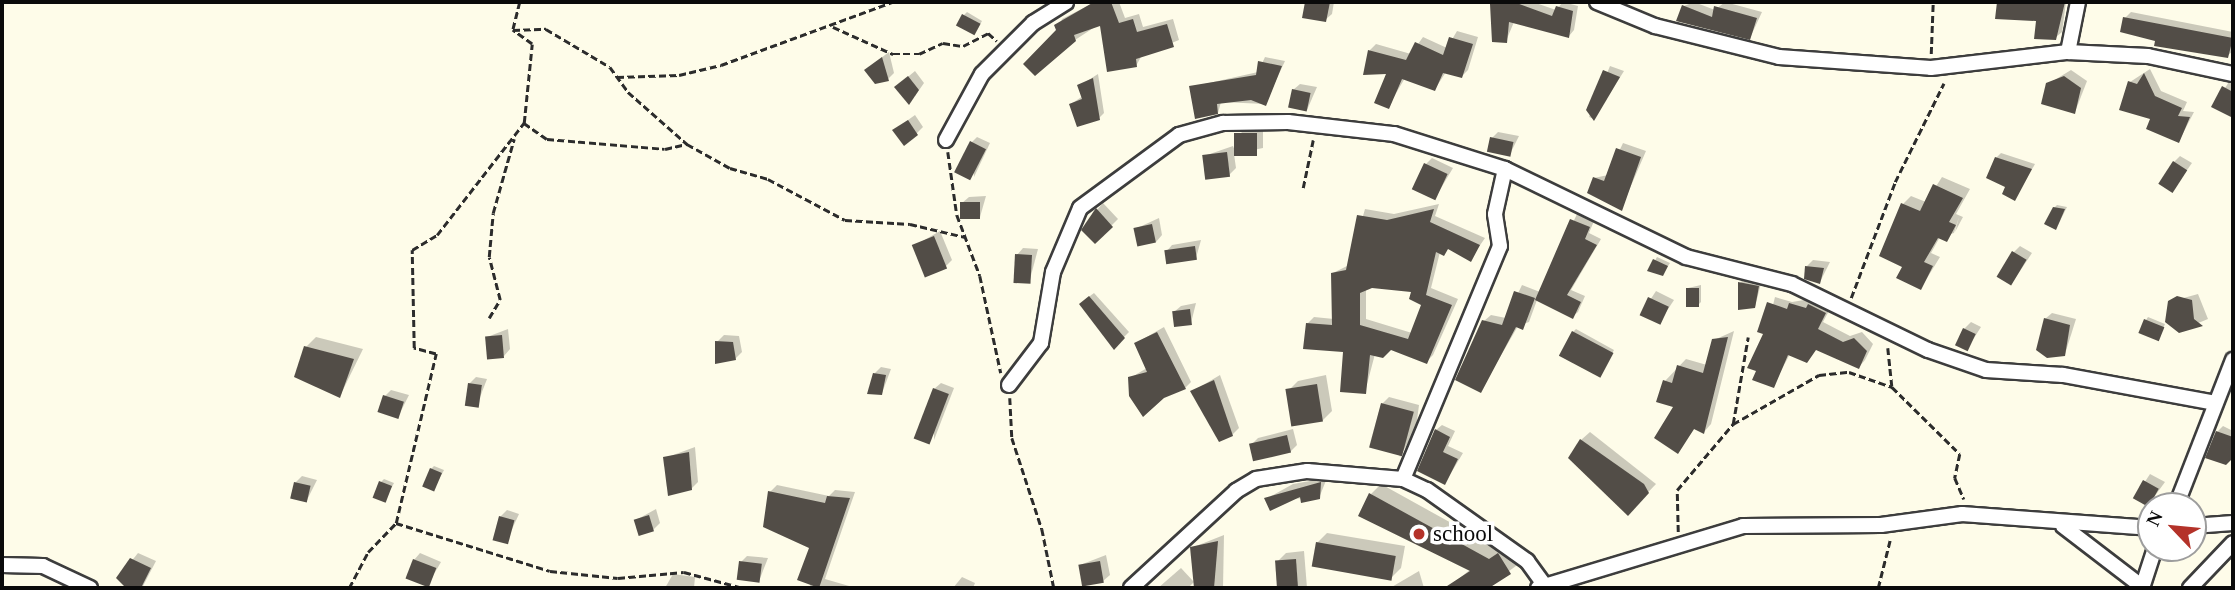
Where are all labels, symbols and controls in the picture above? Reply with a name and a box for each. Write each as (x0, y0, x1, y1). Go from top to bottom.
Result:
north arrow (2137, 492, 2207, 562)
text: N (2142, 508, 2167, 529)
place label: school (1433, 520, 1493, 548)
marker: school (1411, 526, 1427, 542)

